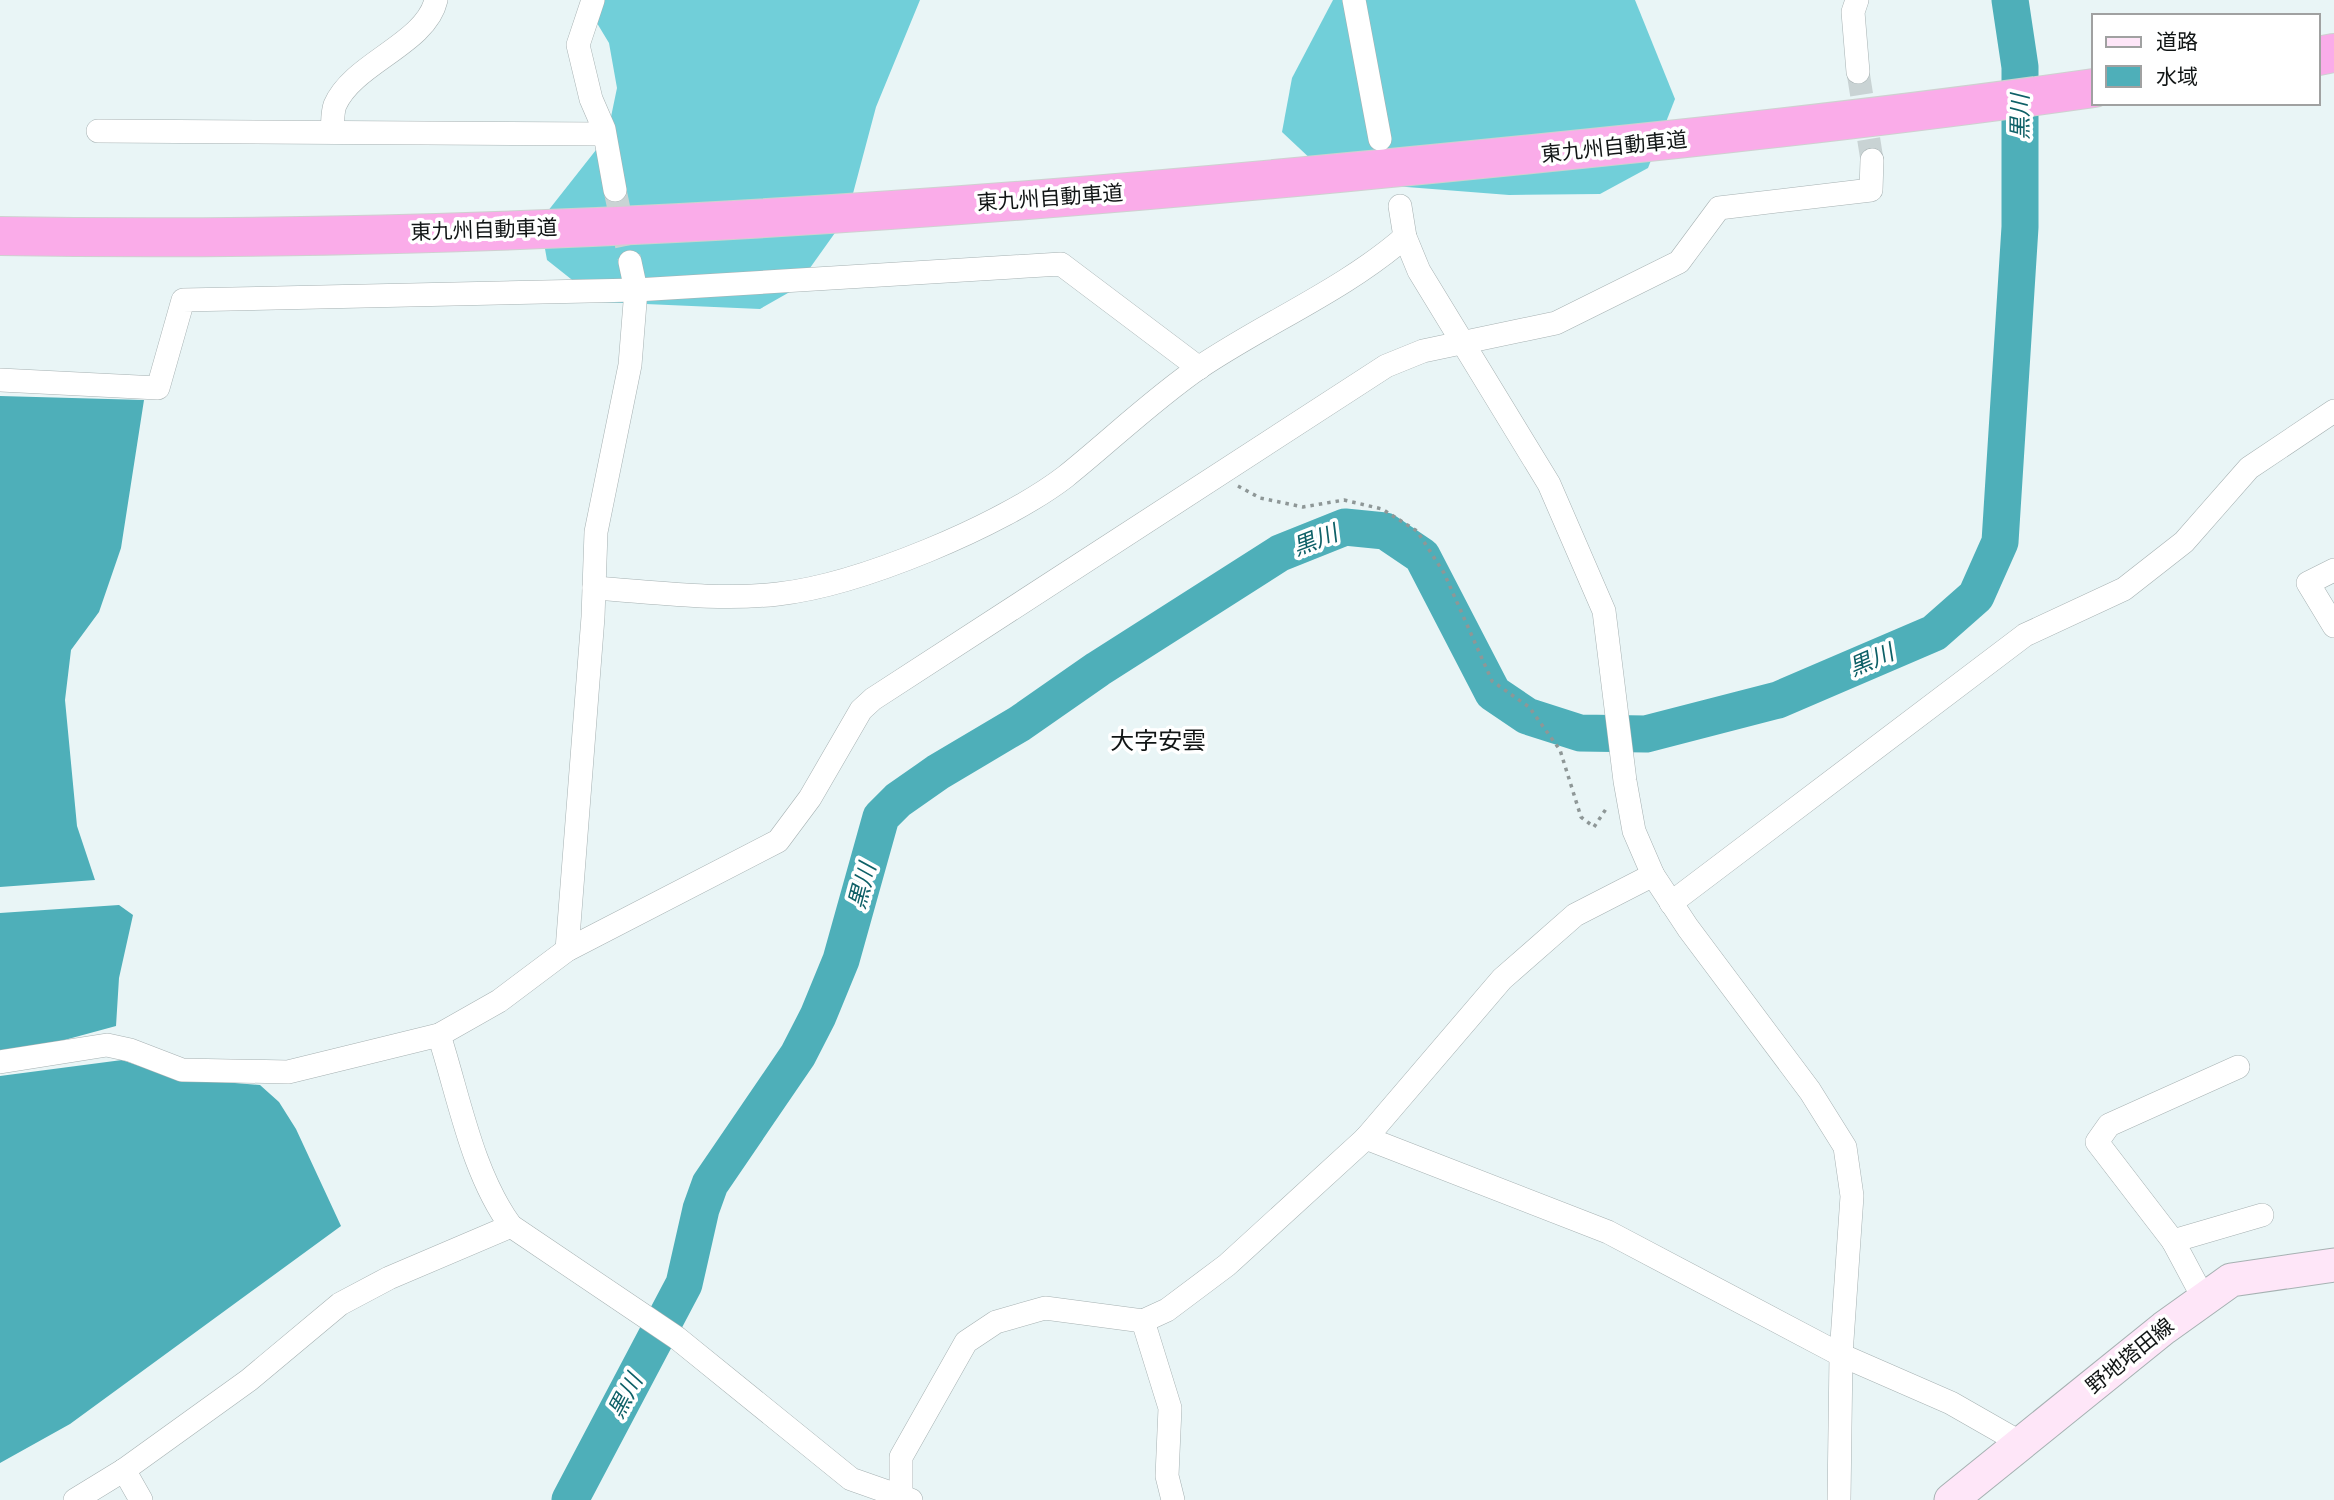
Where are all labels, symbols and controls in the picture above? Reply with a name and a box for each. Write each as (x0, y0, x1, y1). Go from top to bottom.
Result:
legend (2092, 14, 2320, 105)
text: 道路 (2156, 30, 2198, 55)
text: 水域 (2156, 65, 2198, 90)
water label: 黒川 (2007, 91, 2035, 140)
street label: 東九州自動車道 (1540, 127, 1688, 168)
street label: 東九州自動車道 (976, 181, 1124, 216)
street label: 東九州自動車道 (410, 215, 558, 246)
water label: 黒川 (1289, 519, 1345, 562)
water label: 黒川 (1845, 638, 1901, 683)
district label: 大字安雲 (1110, 727, 1206, 756)
water label: 黒川 (843, 858, 883, 912)
street label: 野地塔田線 (2082, 1314, 2179, 1399)
water label: 黒川 (603, 1367, 650, 1423)

